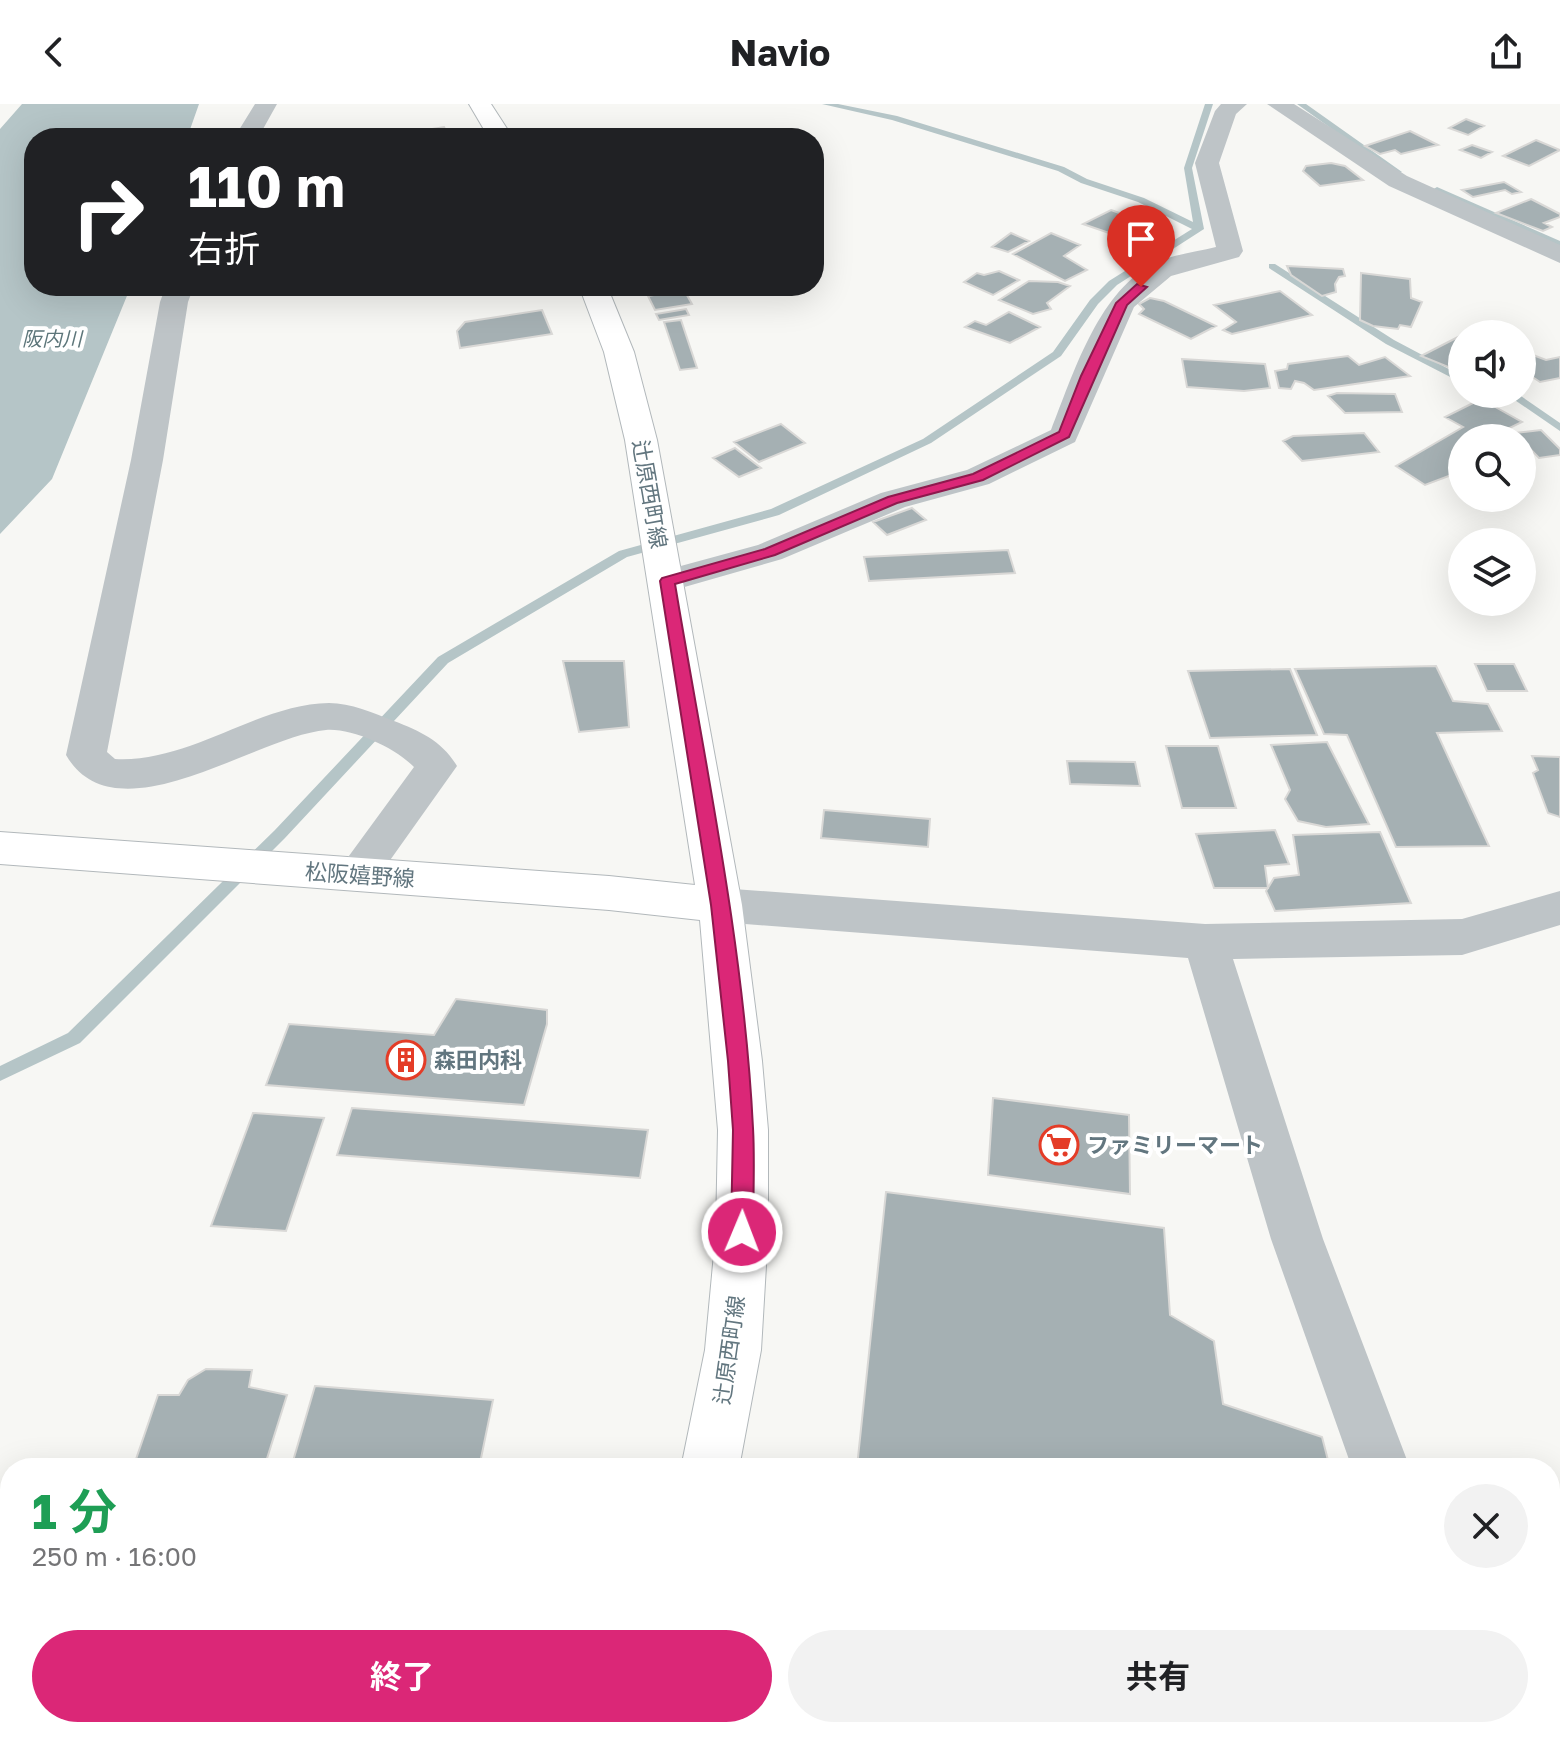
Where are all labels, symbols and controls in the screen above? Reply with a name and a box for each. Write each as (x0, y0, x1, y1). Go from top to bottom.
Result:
icon: back (32, 30, 76, 74)
icon: share (1484, 30, 1528, 74)
text: Navio (730, 31, 830, 74)
text: 110 m (188, 152, 345, 219)
icon: right (56, 160, 160, 264)
pin (1107, 205, 1175, 287)
icon: arrive (1119, 217, 1163, 261)
text: 右折 (188, 227, 260, 270)
map controls (1448, 320, 1536, 616)
button: sound (1448, 320, 1536, 408)
water label: 阪内川 (22, 326, 84, 350)
button: search (1448, 424, 1536, 512)
street label: 辻原西町線 (628, 437, 673, 550)
button: layers (1448, 528, 1536, 616)
street label: 松阪嬉野線 (304, 857, 416, 892)
building icon: 森田内科 (385, 1039, 427, 1081)
place label: 森田内科 (434, 1046, 522, 1073)
supermarket icon: ファミリーマート (1038, 1124, 1080, 1166)
place label: ファミリーマート (1087, 1131, 1263, 1158)
position arrow (700, 1190, 784, 1274)
street label: 辻原西町線 (707, 1294, 750, 1406)
text: 1 分 (32, 1482, 117, 1540)
button: close (1444, 1484, 1528, 1568)
text: 250 m · 16:00 (32, 1541, 197, 1572)
button: 終了 (32, 1630, 772, 1722)
button: 共有 (788, 1630, 1528, 1722)

